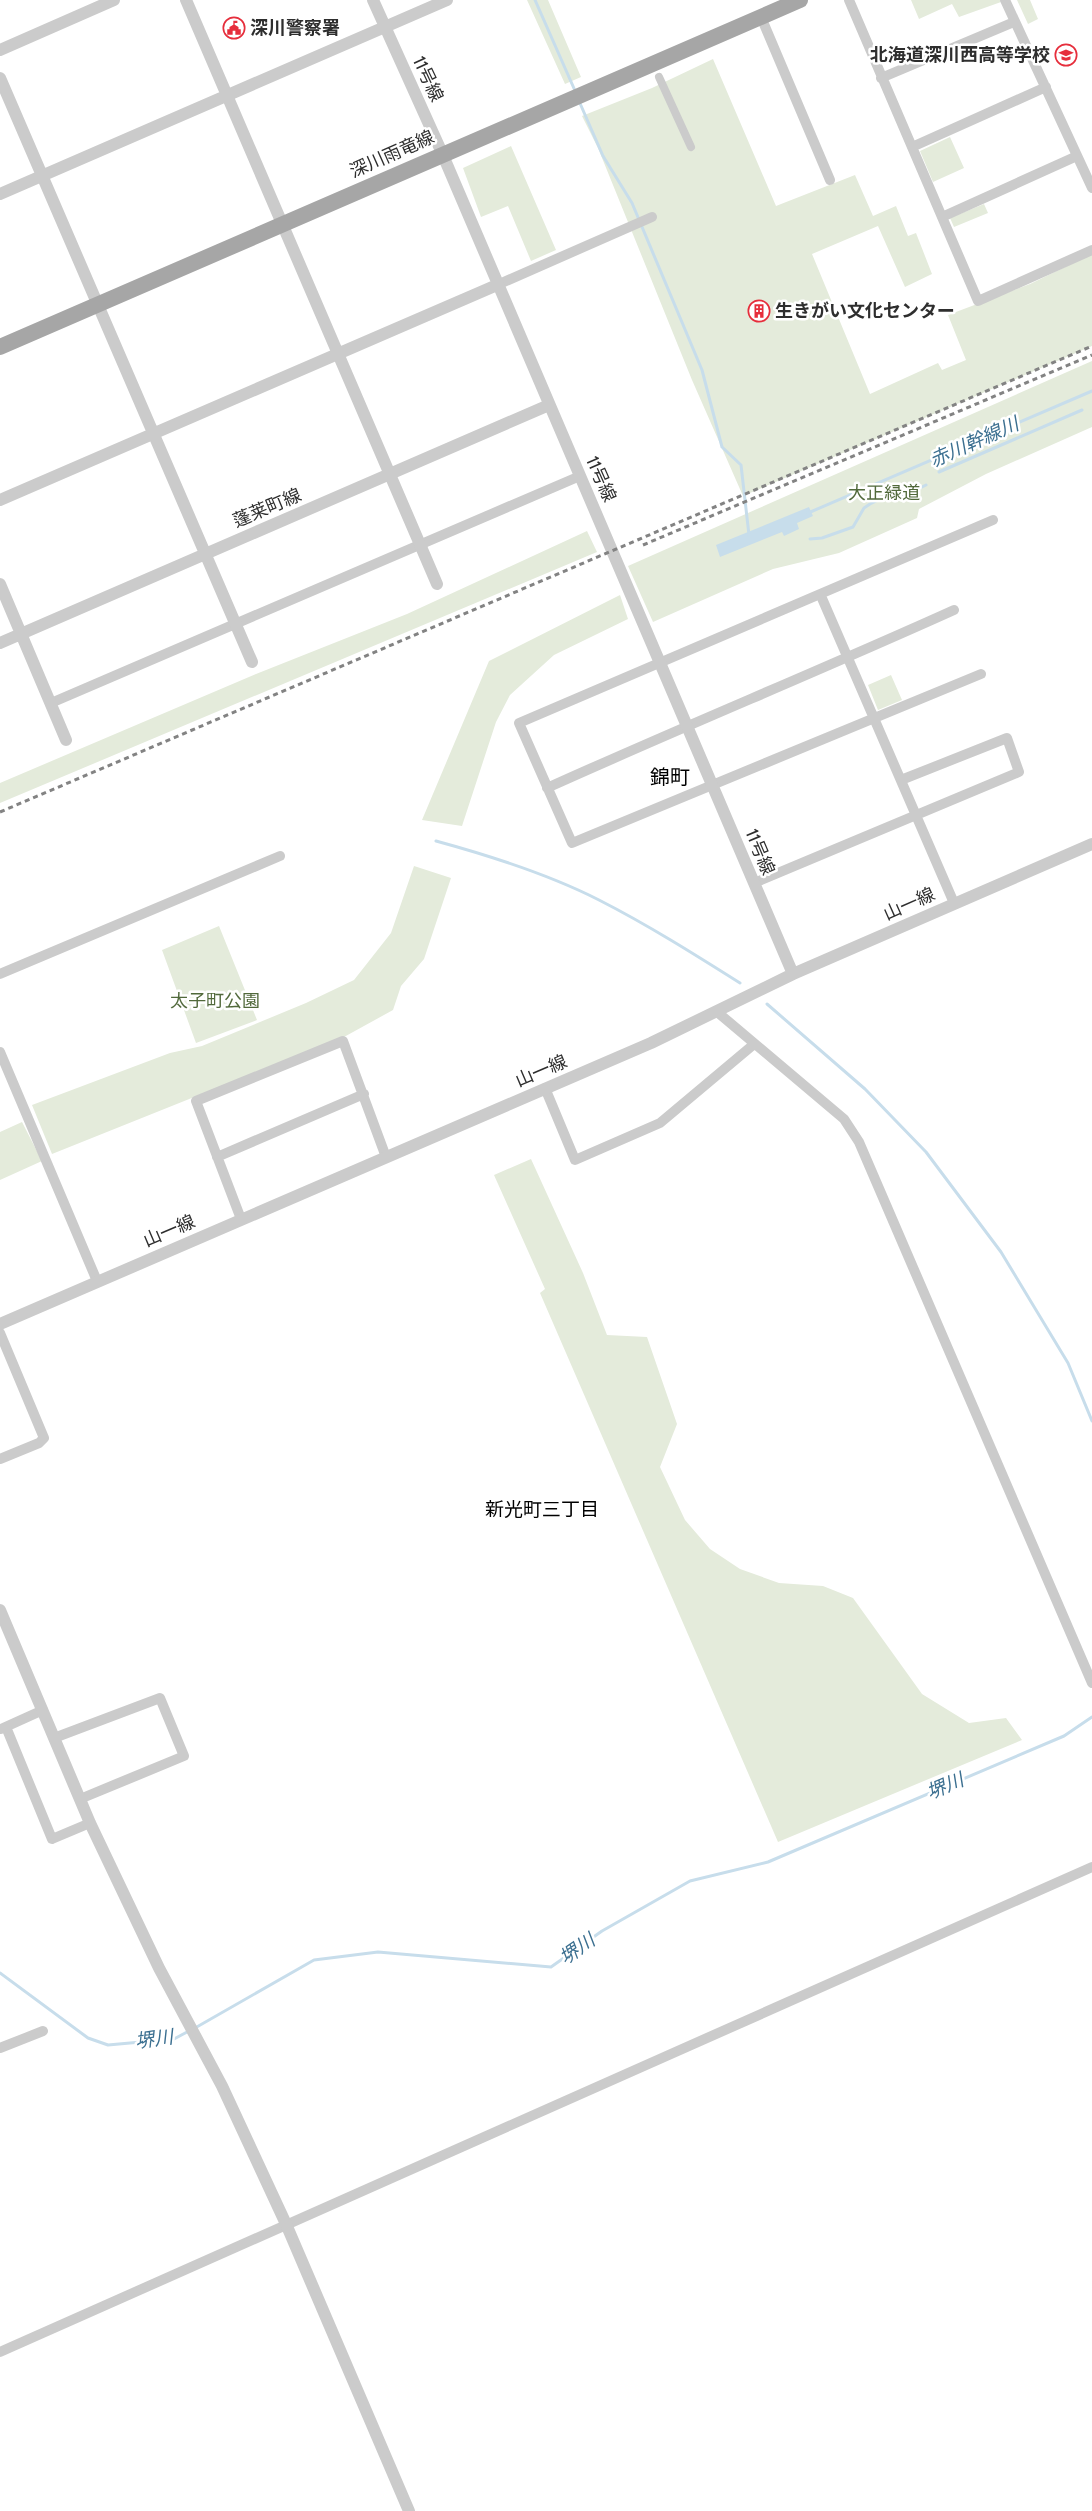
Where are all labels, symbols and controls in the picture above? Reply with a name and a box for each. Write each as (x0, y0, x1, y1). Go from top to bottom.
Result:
public building icon: 深川警察署 (222, 16, 246, 40)
place label: 深川警察署 (250, 17, 340, 39)
school or university icon: 北海道深川西高等学校 (1054, 43, 1078, 67)
place label: 北海道深川西高等学校 (870, 44, 1050, 66)
street label: 11号線 (408, 53, 448, 105)
street label: 深川雨竜線 (346, 126, 438, 182)
building icon: 生きがい文化センター (747, 299, 771, 323)
place label: 生きがい文化センター (775, 300, 955, 322)
water label: 赤川幹線川 (926, 411, 1024, 472)
street label: 11号線 (581, 453, 621, 505)
park label: 大正緑道 (848, 482, 920, 504)
street label: 蓬莱町線 (230, 484, 304, 532)
district label: 錦町 (650, 765, 690, 789)
street label: 11号線 (741, 826, 779, 878)
street label: 山一線 (880, 883, 938, 925)
park label: 太子町公園 (170, 990, 260, 1012)
street label: 山一線 (512, 1050, 570, 1092)
street label: 山一線 (140, 1210, 198, 1252)
district label: 新光町三丁目 (485, 1498, 599, 1521)
water label: 堺川 (923, 1767, 969, 1804)
water label: 堺川 (555, 1928, 601, 1969)
water label: 堺川 (134, 2025, 176, 2053)

